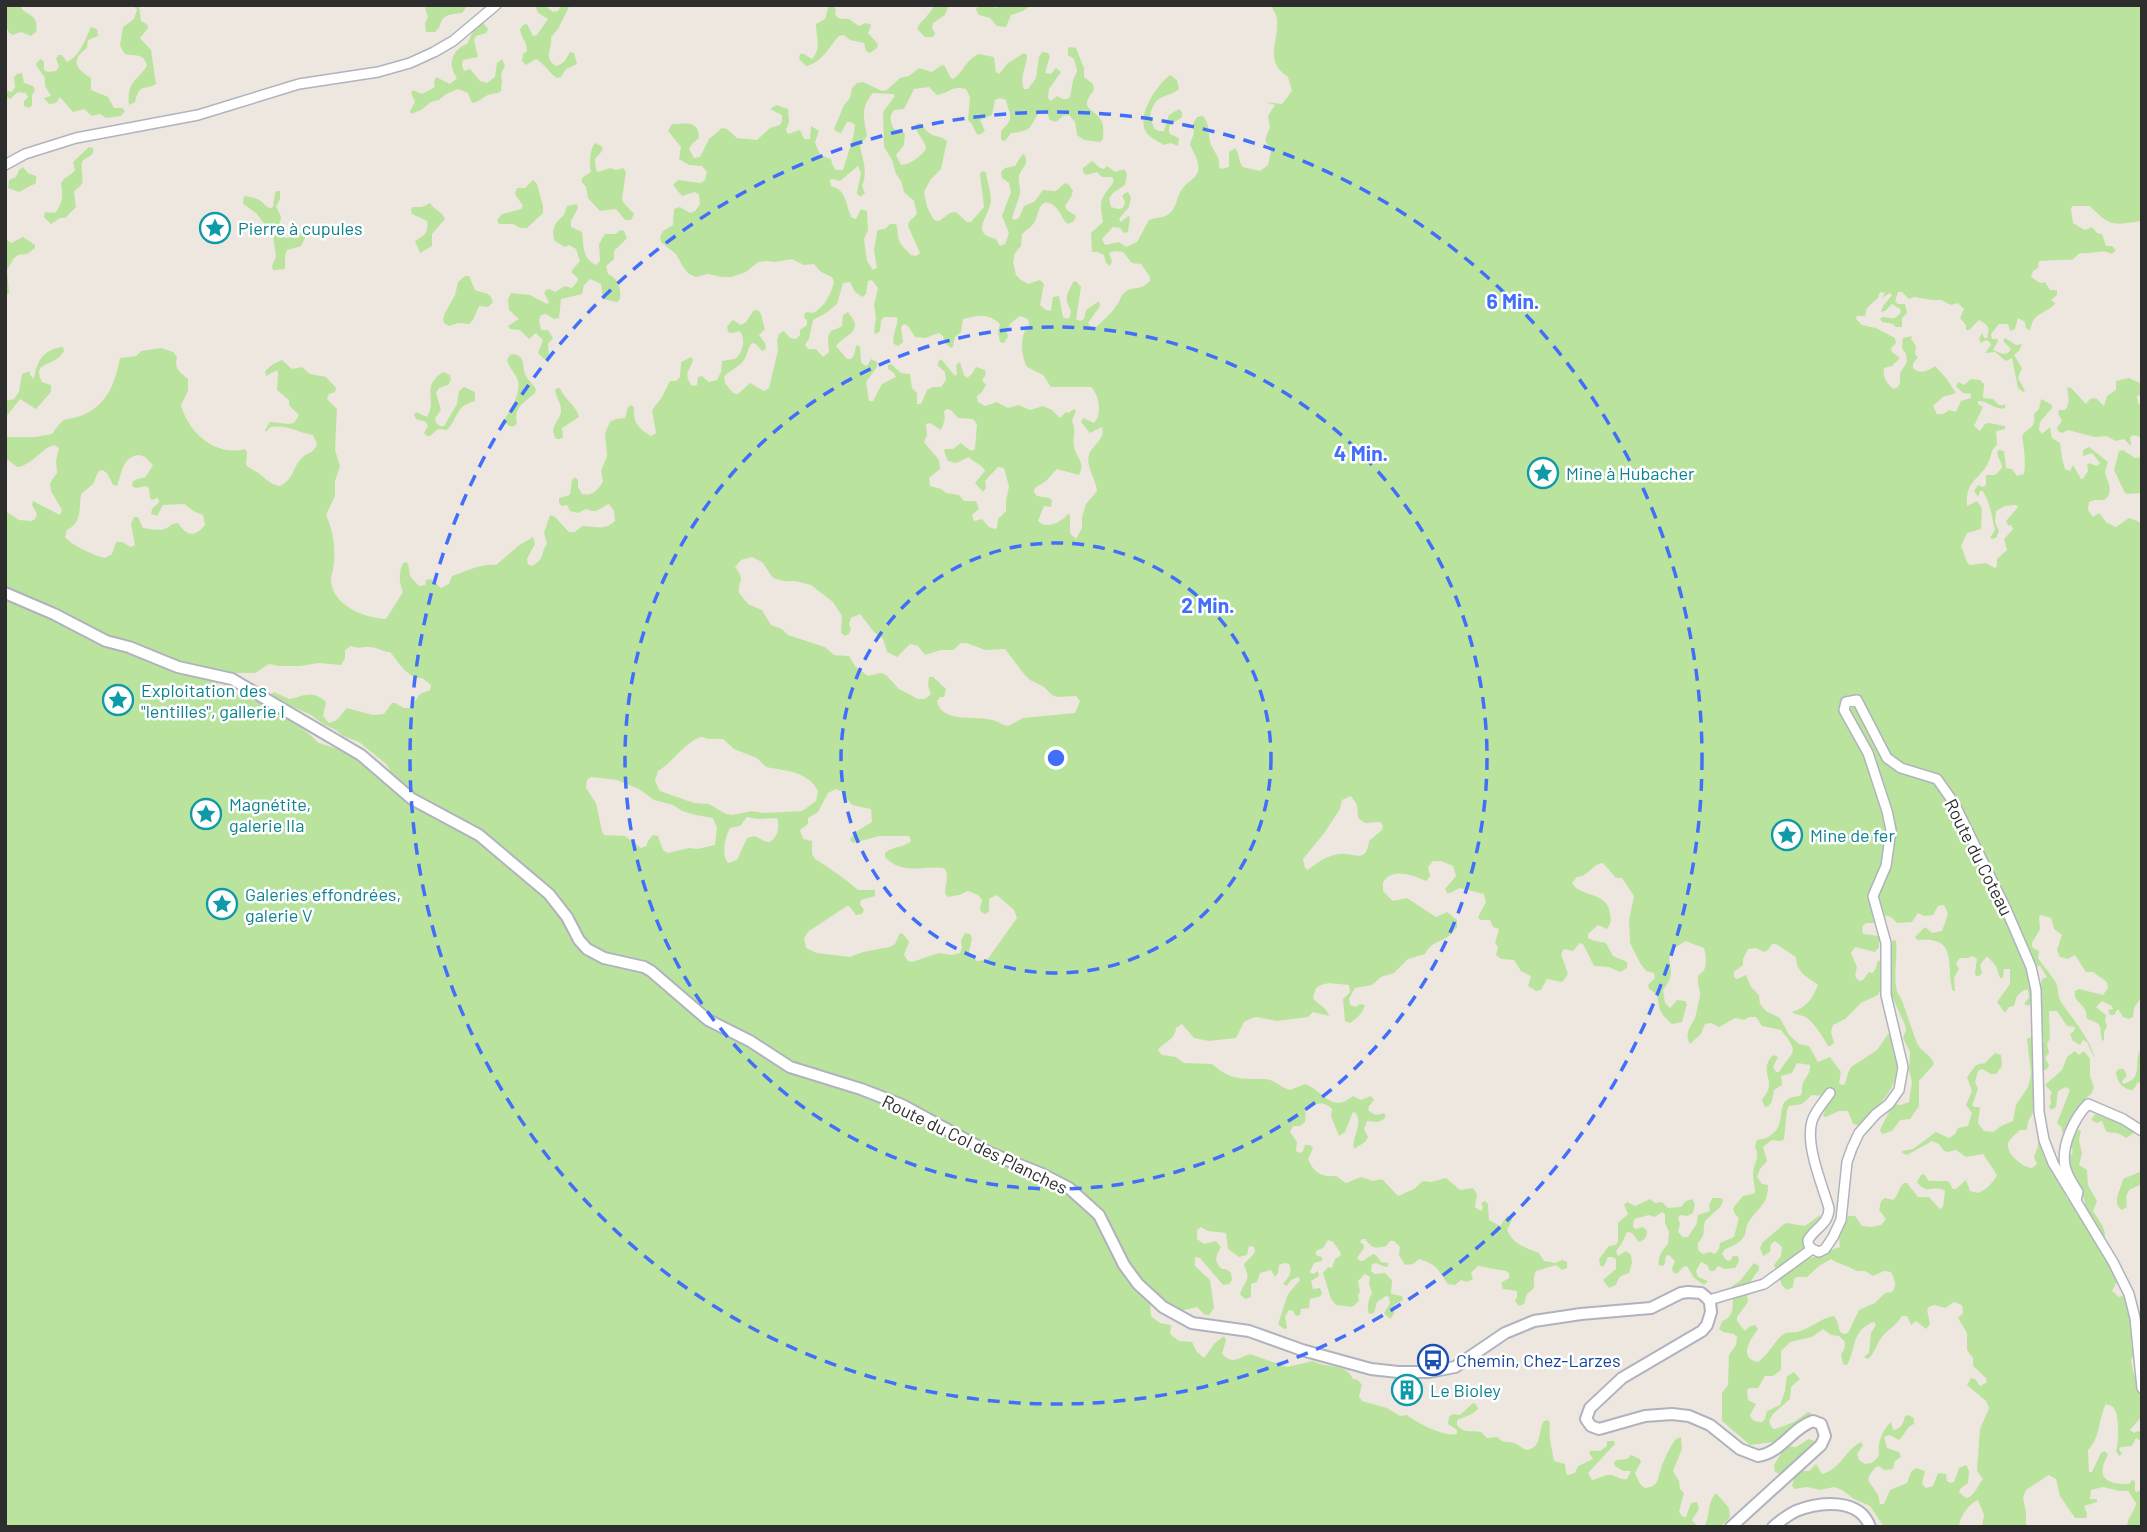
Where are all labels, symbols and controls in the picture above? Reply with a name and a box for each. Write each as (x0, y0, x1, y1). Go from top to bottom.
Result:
place icon: Pierre à cupules (198, 211, 232, 245)
place label: Pierre à cupules (238, 217, 363, 239)
text: 6 Min. (1487, 288, 1539, 313)
text: 4 Min. (1334, 440, 1388, 465)
place icon: Mine à Hubacher (1526, 456, 1560, 490)
place label: Mine à Hubacher (1566, 462, 1695, 484)
text: 2 Min. (1181, 592, 1235, 617)
place label: Exploitation des "lentilles", gallerie I (141, 679, 285, 722)
place icon: Exploitation des "lentilles", gallerie I (101, 683, 135, 717)
centre of rings (1044, 746, 1068, 770)
place label: Magnétite, galerie IIa (229, 793, 311, 836)
street label: Route du Coteau (1940, 795, 2018, 919)
place icon: Magnétite, galerie IIa (189, 797, 223, 831)
place icon: Mine de fer (1770, 818, 1804, 852)
place label: Mine de fer (1810, 824, 1895, 846)
place label: Galeries effondrées, galerie V (245, 883, 401, 926)
place icon: Galeries effondrées, galerie V (205, 887, 239, 921)
street label: Route du Col des Planches (879, 1089, 1071, 1199)
bus stop icon: Chemin, Chez-Larzes (1416, 1343, 1450, 1377)
place label: Chemin, Chez-Larzes (1456, 1349, 1621, 1371)
building icon: Le Bioley (1390, 1373, 1424, 1407)
place label: Le Bioley (1430, 1379, 1501, 1401)

